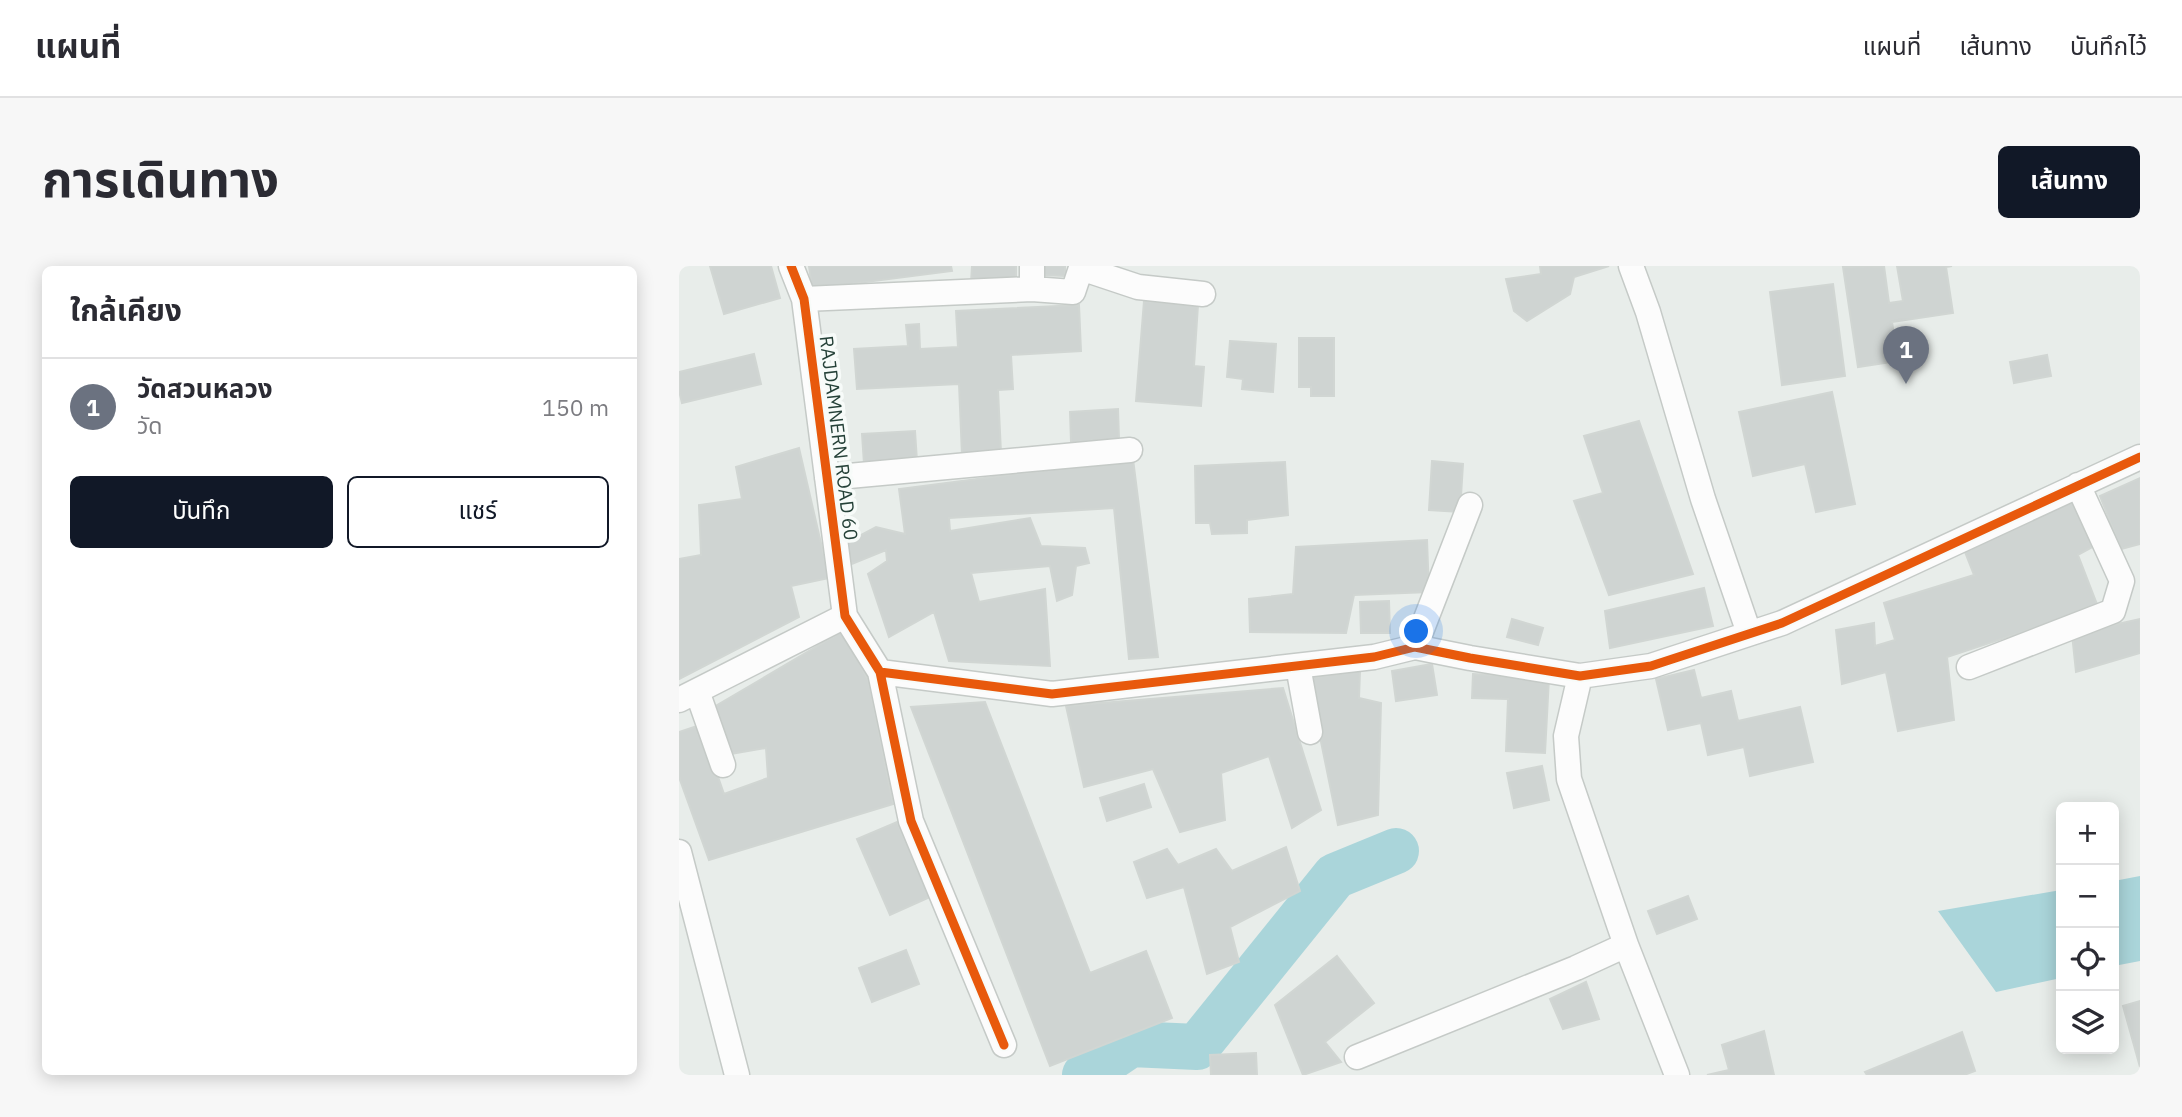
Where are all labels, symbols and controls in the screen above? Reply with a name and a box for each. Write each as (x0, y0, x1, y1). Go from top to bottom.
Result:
text: แผนที่ (35, 24, 121, 67)
text: แผนที่ (1863, 30, 1921, 62)
text: เส้นทาง (1959, 30, 2032, 62)
text: บันทึกไว้ (2070, 30, 2147, 62)
button: เส้นทาง (1998, 146, 2140, 218)
text: การเดินทาง (42, 147, 279, 210)
text: ใกล้เคียง (70, 290, 182, 329)
pin: 1 (1883, 326, 1929, 384)
street label: RAJDAMNERN ROAD 60 (815, 334, 863, 542)
text: วัดสวนหลวง (137, 371, 273, 405)
text: 1 (86, 392, 100, 422)
text: 150 m (542, 392, 609, 422)
text: วัด (137, 410, 162, 440)
button: บันทึก (70, 476, 333, 548)
button: แชร์ (347, 476, 609, 548)
your location (1399, 614, 1433, 648)
map controls (2056, 802, 2119, 1054)
button: + (2056, 802, 2119, 865)
button: − (2056, 865, 2119, 928)
button: locate (2056, 928, 2119, 991)
button: layers (2056, 991, 2119, 1054)

